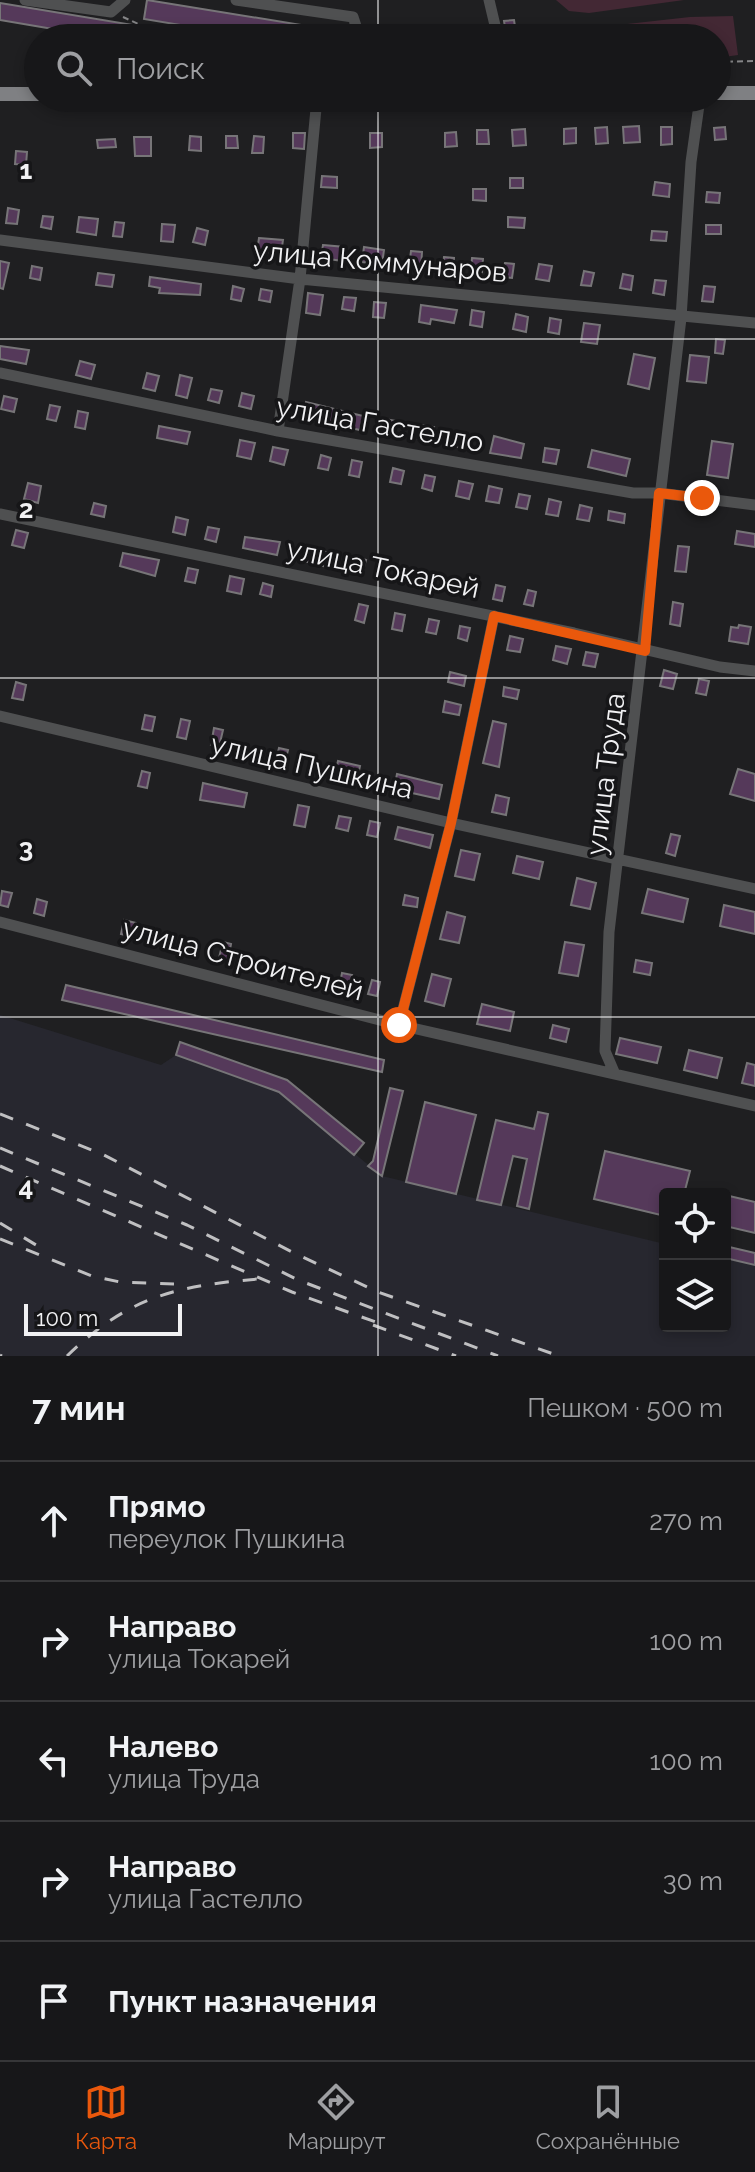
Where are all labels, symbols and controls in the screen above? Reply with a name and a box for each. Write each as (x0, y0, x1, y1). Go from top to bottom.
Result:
search box (24, 24, 731, 112)
icon: search (52, 46, 96, 90)
text: Поиск (116, 51, 205, 86)
text: 1 (20, 155, 33, 185)
street label: улица Коммунаров (252, 234, 508, 289)
street label: улица Гастелло (274, 390, 486, 459)
route end (684, 480, 720, 516)
text: 2 (19, 494, 33, 524)
street label: улица Токарей (283, 532, 482, 605)
street label: улица Труда (579, 691, 632, 857)
street label: улица Пушкина (207, 727, 416, 806)
text: 3 (19, 833, 33, 863)
street label: улица Строителей (119, 911, 367, 1008)
route start (381, 1007, 417, 1043)
text: 4 (19, 1172, 33, 1202)
map controls (659, 1188, 731, 1332)
button: locate (659, 1188, 731, 1260)
button: layers (659, 1260, 731, 1332)
scale bar (24, 1300, 182, 1336)
text: 100 m (36, 1305, 98, 1331)
text: 7 мин (32, 1388, 125, 1428)
text: Пешком · 500 m (527, 1393, 723, 1423)
text: Прямо (108, 1489, 206, 1524)
icon: ahead (32, 1499, 76, 1543)
text: 270 m (649, 1506, 723, 1536)
text: переулок Пушкина (108, 1524, 345, 1554)
text: Направо (108, 1609, 237, 1644)
icon: right (32, 1619, 76, 1663)
text: 100 m (650, 1626, 723, 1656)
text: улица Токарей (108, 1644, 290, 1674)
text: Налево (108, 1729, 218, 1764)
icon: left (32, 1739, 76, 1783)
text: 100 m (650, 1746, 723, 1776)
text: улица Труда (108, 1764, 260, 1794)
text: Направо (108, 1849, 237, 1884)
icon: right (32, 1859, 76, 1903)
text: 30 m (663, 1866, 723, 1896)
text: улица Гастелло (108, 1884, 303, 1914)
icon: arrive (32, 1979, 76, 2023)
text: Пункт назначения (108, 1984, 377, 2019)
tab: Карта (75, 2080, 137, 2154)
tab: Маршрут (287, 2080, 385, 2154)
tab: Сохранённые (536, 2080, 680, 2154)

